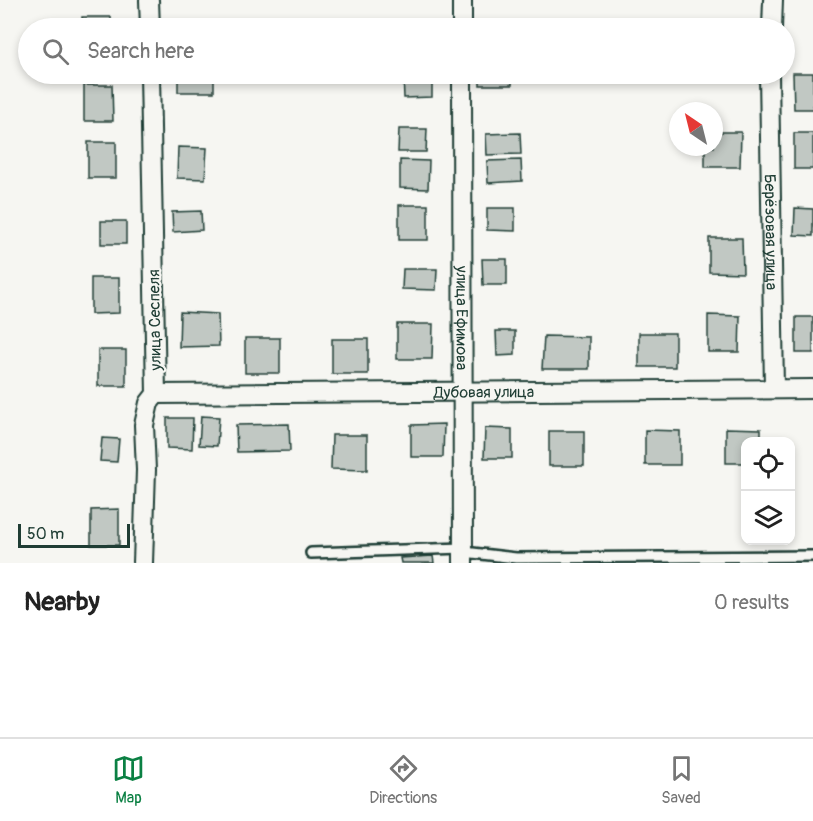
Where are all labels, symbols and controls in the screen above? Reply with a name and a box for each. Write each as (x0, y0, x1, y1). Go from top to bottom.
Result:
search box (18, 18, 795, 84)
icon: search (39, 35, 72, 68)
text: Search here (87, 37, 194, 65)
north arrow (669, 102, 723, 156)
street label: Берёзовая улица (760, 174, 781, 290)
street label: улица Ефимова (451, 265, 472, 370)
street label: улица Сеспеля (144, 269, 166, 372)
street label: Дубовая улица (433, 382, 534, 403)
map controls (741, 437, 795, 545)
button: locate (741, 437, 795, 491)
button: layers (741, 491, 795, 545)
scale bar (18, 521, 130, 548)
text: 50 m (27, 524, 64, 544)
text: Nearby (24, 586, 100, 618)
text: 0 results (714, 590, 789, 615)
tab: Map (112, 752, 145, 808)
tab: Directions (369, 752, 437, 808)
tab: Saved (661, 752, 701, 808)

